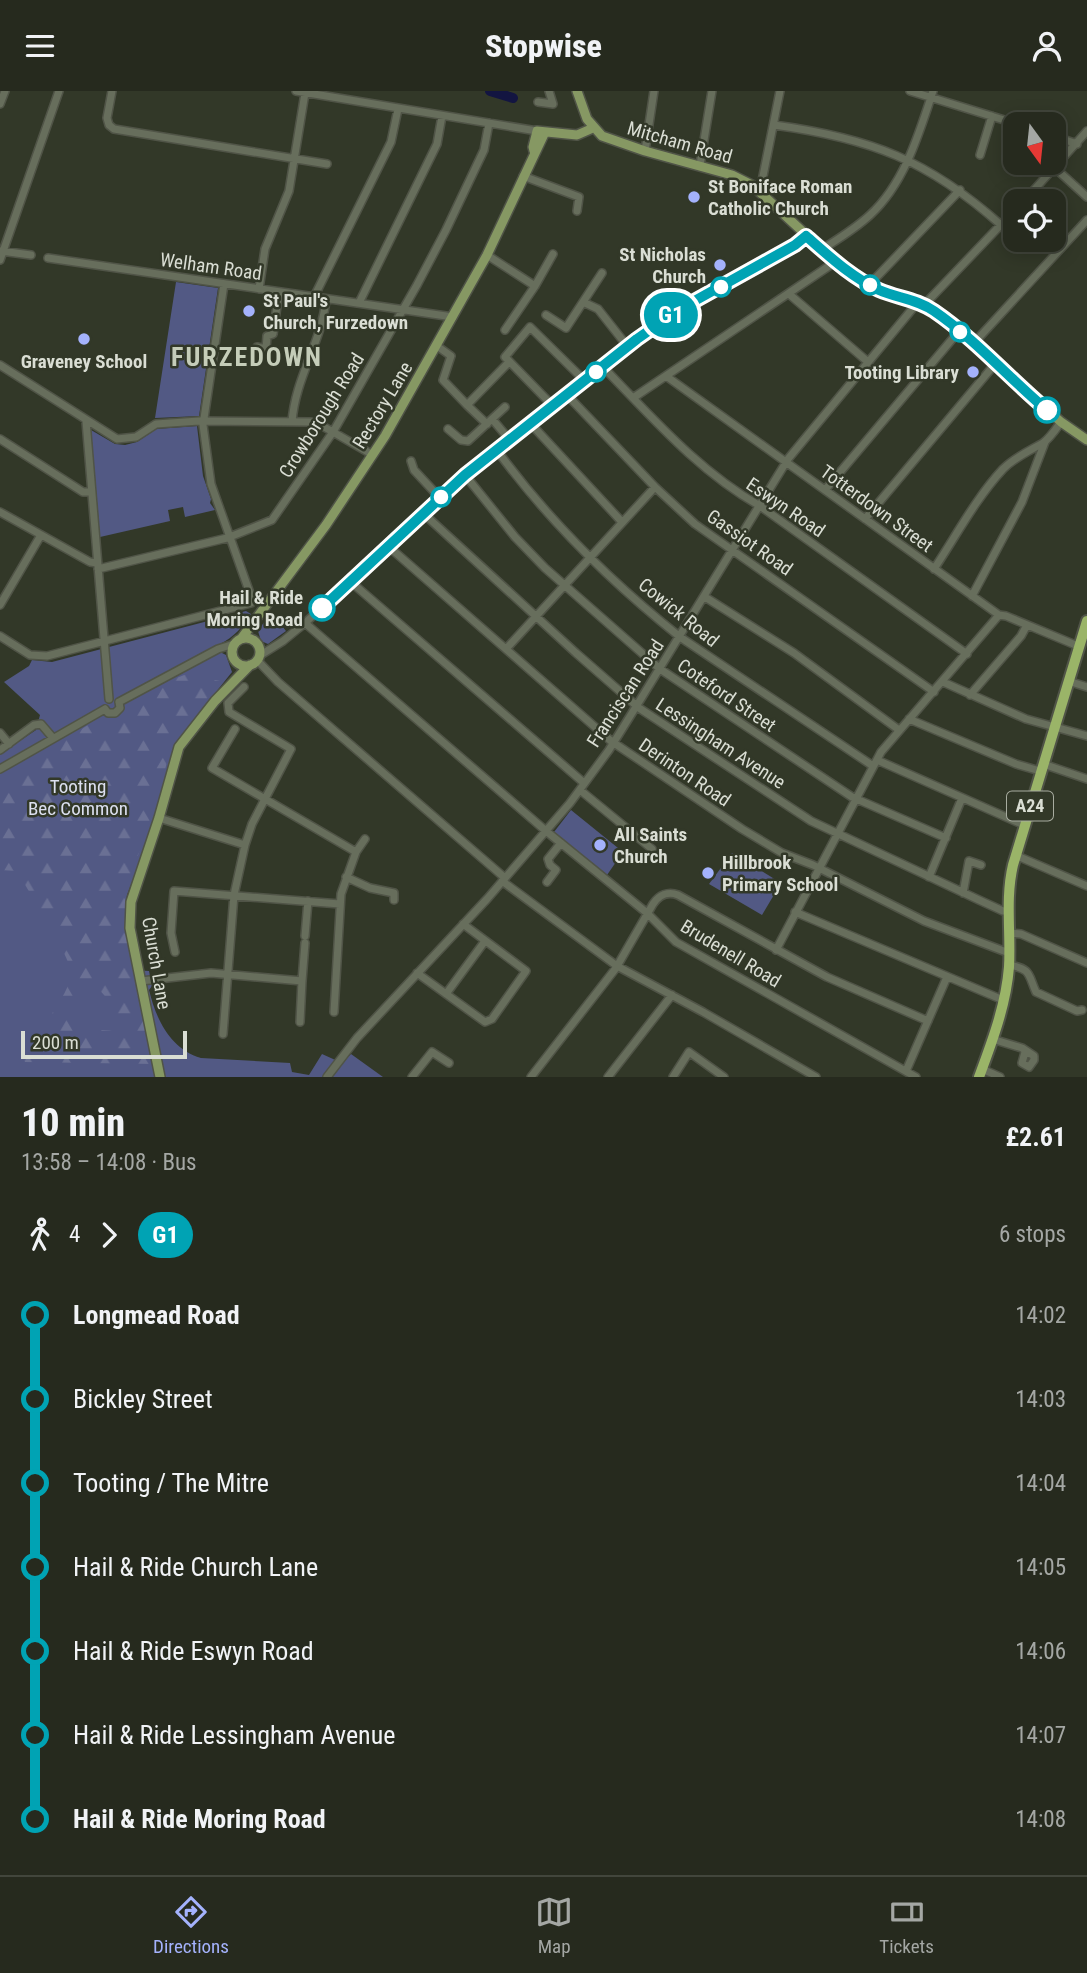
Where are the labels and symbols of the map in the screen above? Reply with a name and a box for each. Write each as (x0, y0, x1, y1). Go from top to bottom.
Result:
north arrow (1003, 112, 1066, 175)
street label: Mitcham Road (625, 117, 735, 168)
place label: St Boniface Roman Catholic Church (708, 175, 852, 220)
marker: St Boniface Roman Catholic Church (686, 189, 702, 205)
place label: St Nicholas Church (619, 243, 706, 288)
street label: Welham Road (159, 248, 263, 285)
marker: St Nicholas Church (712, 257, 728, 273)
unlabelled marker (860, 275, 880, 295)
unlabelled marker (711, 277, 731, 297)
place label: St Paul's Church, Furzedown (263, 289, 408, 334)
line badge: G1 (640, 292, 702, 338)
marker: St Paul's Church, Furzedown (241, 303, 257, 319)
unlabelled marker (950, 322, 970, 342)
marker: Graveney School (76, 331, 92, 347)
district label: FURZEDOWN (171, 342, 323, 372)
street label: Crowborough Road (274, 349, 369, 482)
place label: Graveney School (21, 350, 147, 373)
street label: Rectory Lane (348, 358, 417, 453)
place label: Tooting Library (845, 361, 960, 384)
unlabelled marker (586, 362, 606, 382)
marker: Tooting Library (965, 364, 981, 380)
unlabelled marker (1034, 397, 1060, 423)
street label: Totterdown Street (816, 460, 938, 557)
street label: Eswyn Road (742, 473, 829, 542)
unlabelled marker (431, 487, 451, 507)
street label: Gassiot Road (702, 504, 797, 580)
street label: Cowick Road (634, 573, 724, 652)
place label: Hail & Ride Moring Road (206, 586, 303, 631)
marker: Hail & Ride Moring Road (309, 595, 335, 621)
street label: Franciscan Road (582, 635, 669, 752)
street label: Coteford Street (673, 654, 781, 737)
street label: Lessingham Avenue (652, 693, 790, 794)
street label: Derinton Road (634, 733, 735, 812)
park label: Tooting Bec Common (28, 775, 128, 820)
road number: A24 (1007, 791, 1053, 821)
place label: All Saints Church (614, 823, 687, 868)
marker: All Saints Church (592, 837, 608, 853)
place label: Hillbrook Primary School (722, 851, 838, 896)
marker: Hillbrook Primary School (700, 865, 716, 881)
street label: Brudenell Road (676, 914, 785, 992)
street label: Church Lane (137, 915, 176, 1011)
scale bar (21, 1028, 187, 1060)

